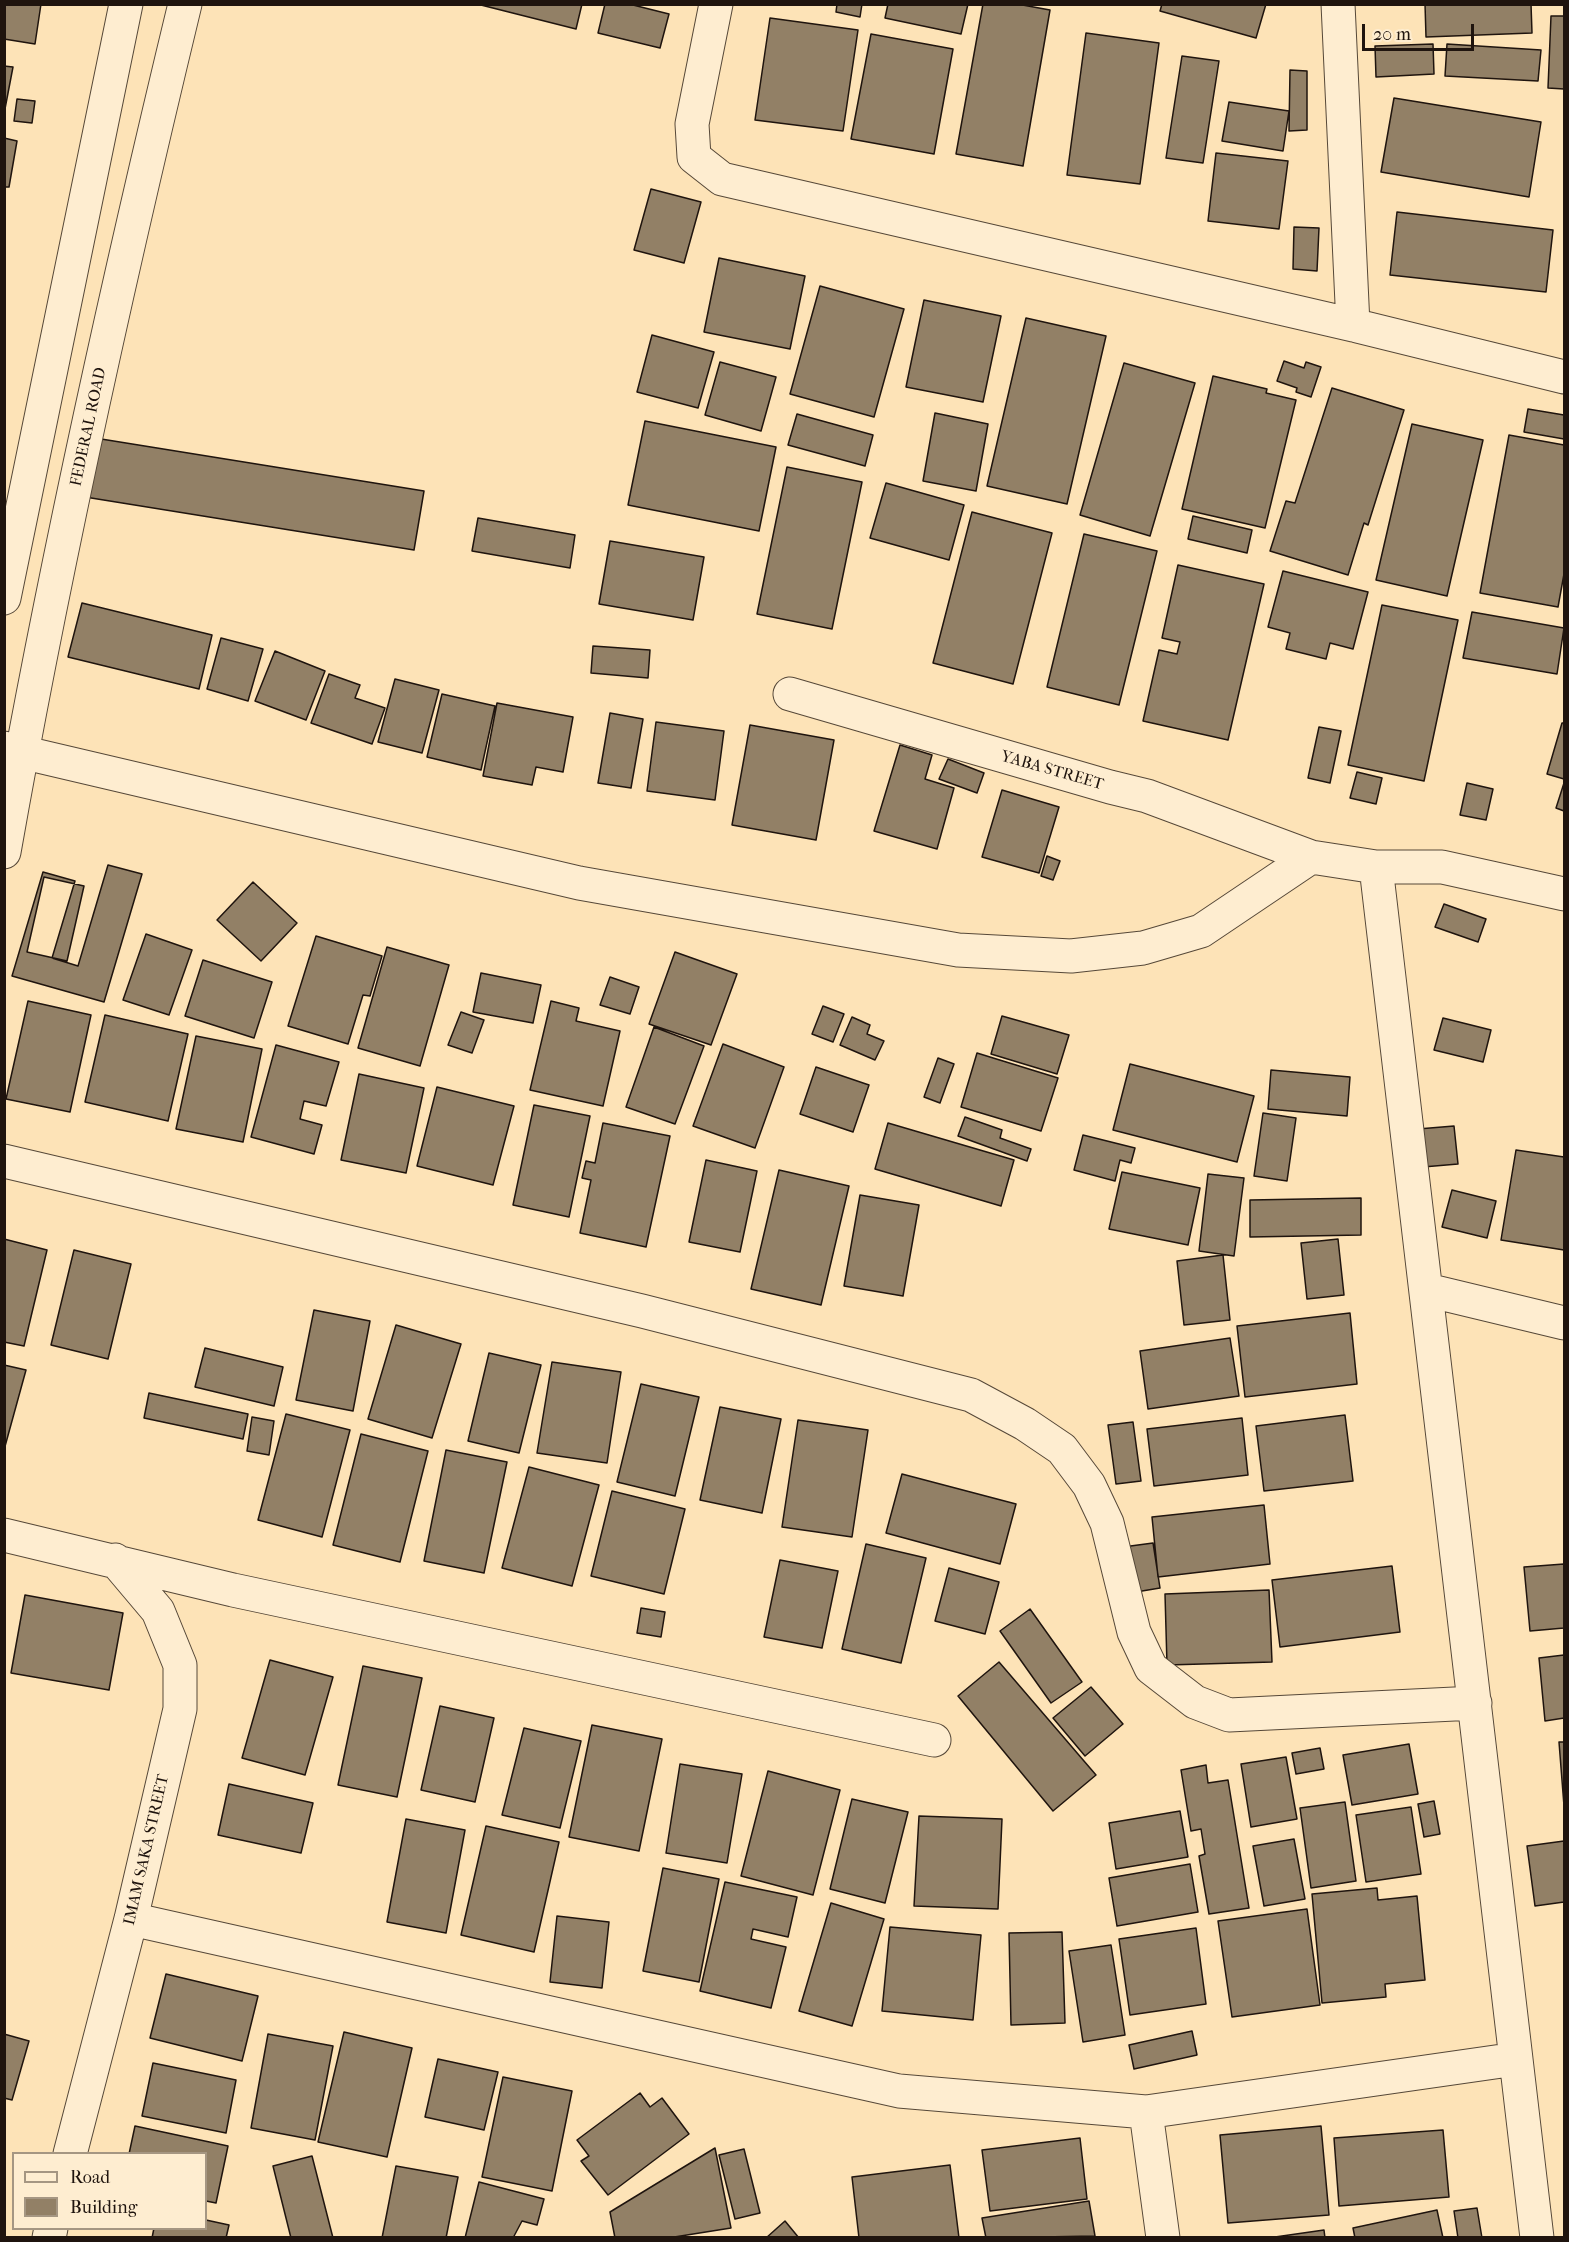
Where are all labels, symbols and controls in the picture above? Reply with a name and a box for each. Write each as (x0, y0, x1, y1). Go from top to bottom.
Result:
scale bar (1365, 12, 1478, 50)
text: 20 m (1373, 24, 1411, 45)
street label: FEDERAL ROAD (67, 366, 111, 488)
street label: YABA STREET (998, 747, 1106, 795)
street label: IMAM SAKA STREET (120, 1773, 174, 1927)
legend (12, 2152, 207, 2230)
text: Road (70, 2167, 110, 2188)
text: Building (70, 2197, 137, 2218)

